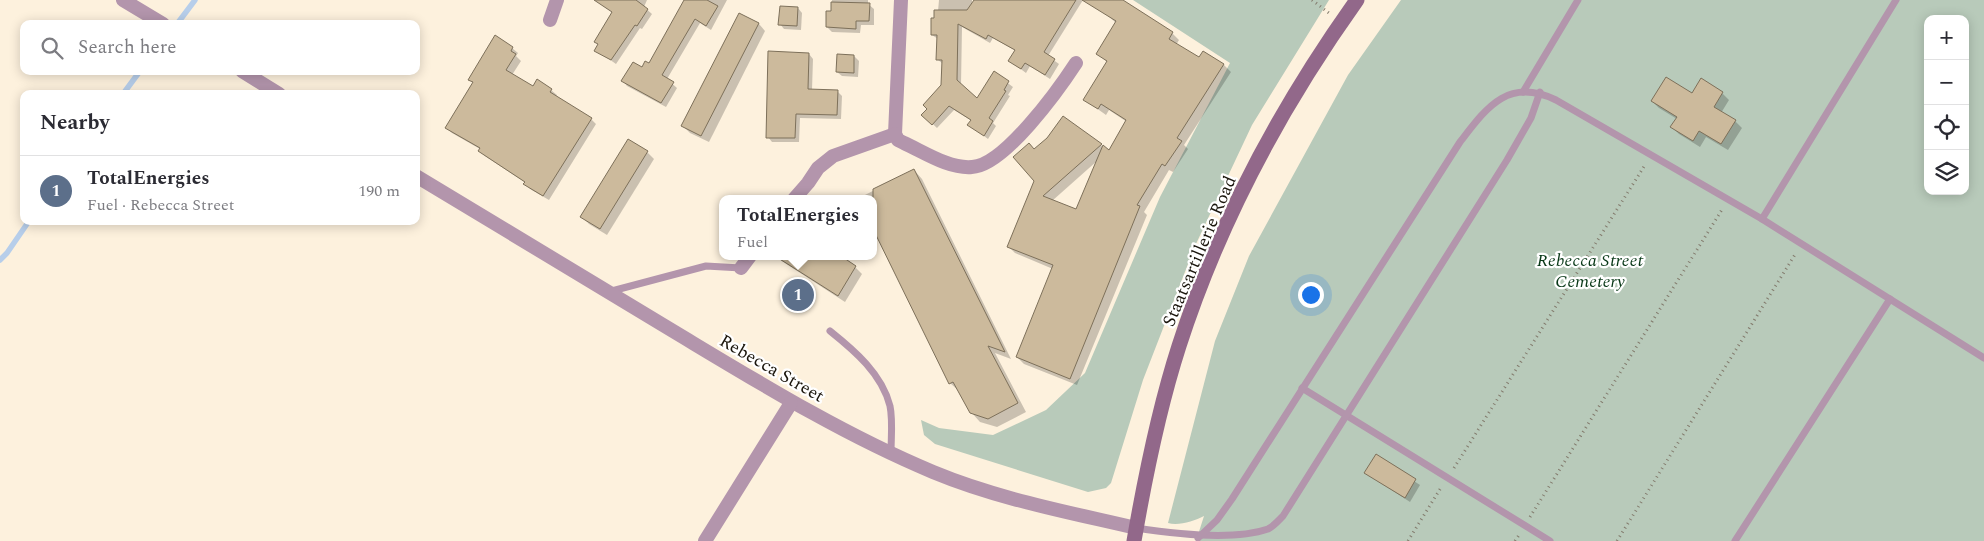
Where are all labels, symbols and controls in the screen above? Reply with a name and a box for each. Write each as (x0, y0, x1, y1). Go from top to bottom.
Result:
map controls (1924, 15, 1969, 195)
button: + (1924, 15, 1969, 60)
search box (20, 20, 420, 75)
text: Search here (78, 33, 177, 62)
icon: search (38, 34, 66, 62)
button: − (1924, 60, 1969, 105)
button: locate (1924, 105, 1969, 150)
text: Nearby (40, 107, 110, 139)
button: layers (1924, 150, 1969, 195)
text: TotalEnergies (87, 164, 209, 193)
street label: Staatsartillerie Road (1155, 172, 1243, 331)
text: 1 (52, 179, 60, 203)
text: 190 m (358, 179, 400, 203)
text: Fuel · Rebecca Street (87, 193, 234, 217)
popup (719, 195, 877, 260)
text: TotalEnergies (737, 201, 859, 230)
text: Fuel (737, 230, 768, 254)
park label: Rebecca Street Cemetery (1537, 247, 1644, 295)
pin: 1 (782, 276, 814, 314)
your location (1298, 282, 1324, 308)
street label: Rebecca Street (714, 327, 829, 409)

